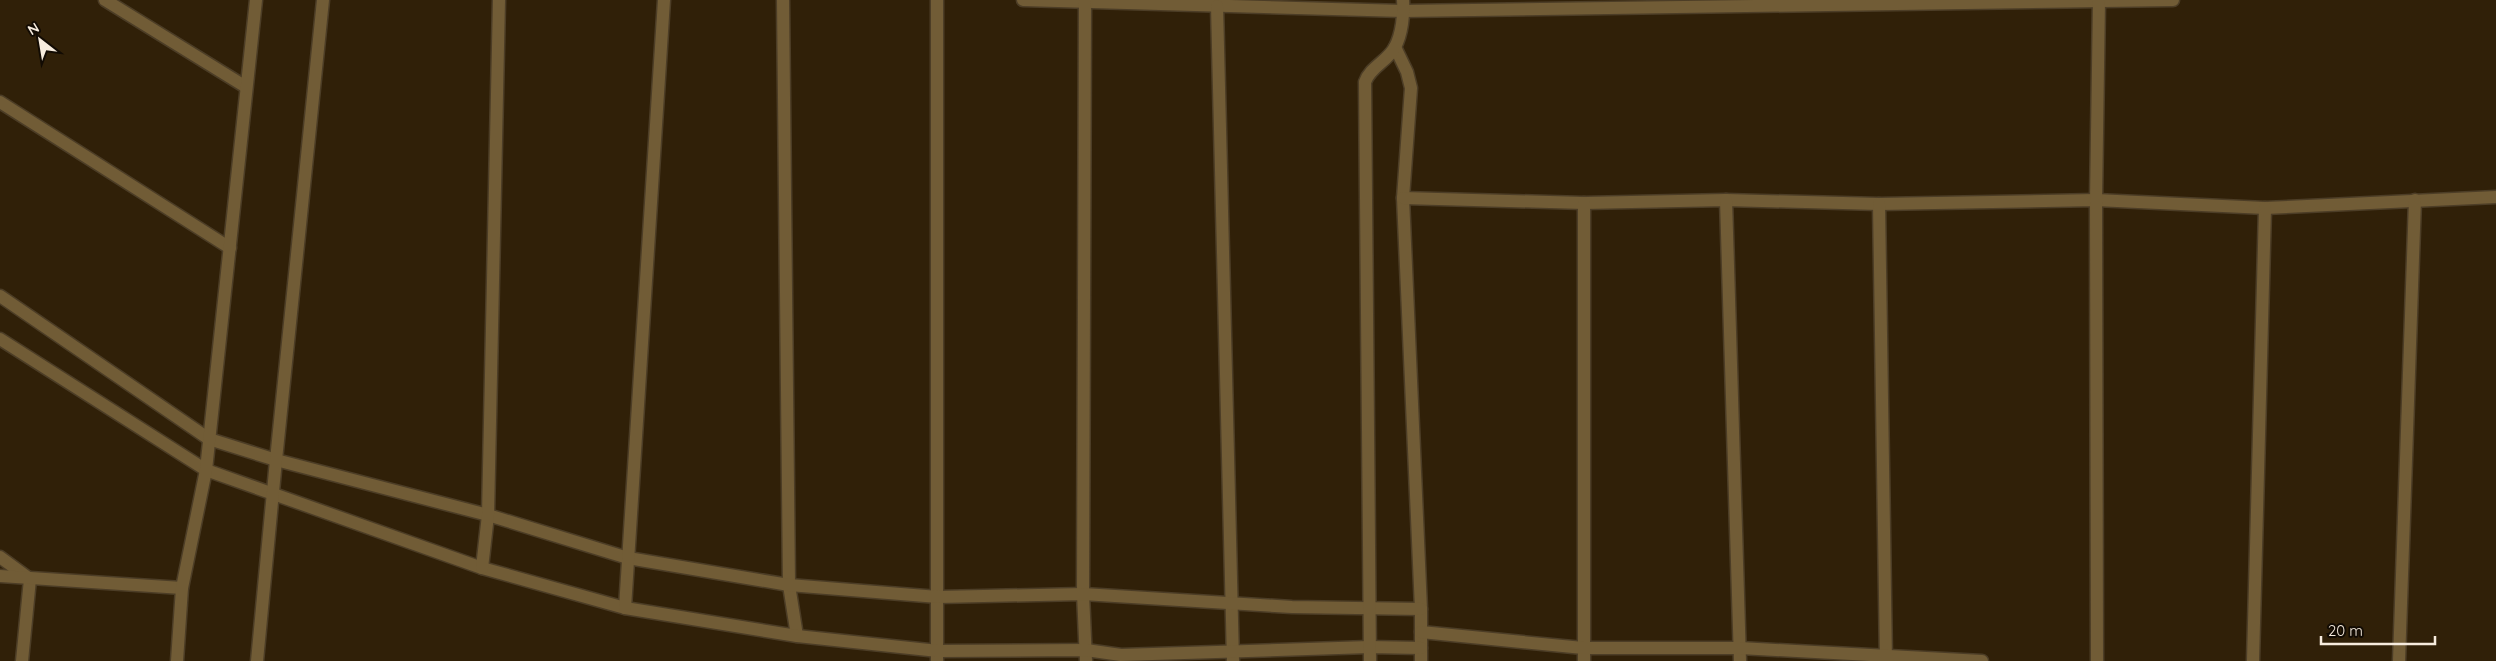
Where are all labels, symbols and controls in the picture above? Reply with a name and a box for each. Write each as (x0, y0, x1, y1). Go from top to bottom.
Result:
north arrow (15, 15, 65, 65)
text: N (24, 18, 42, 39)
scale bar (2321, 614, 2435, 646)
text: 20 m (2328, 621, 2363, 640)

